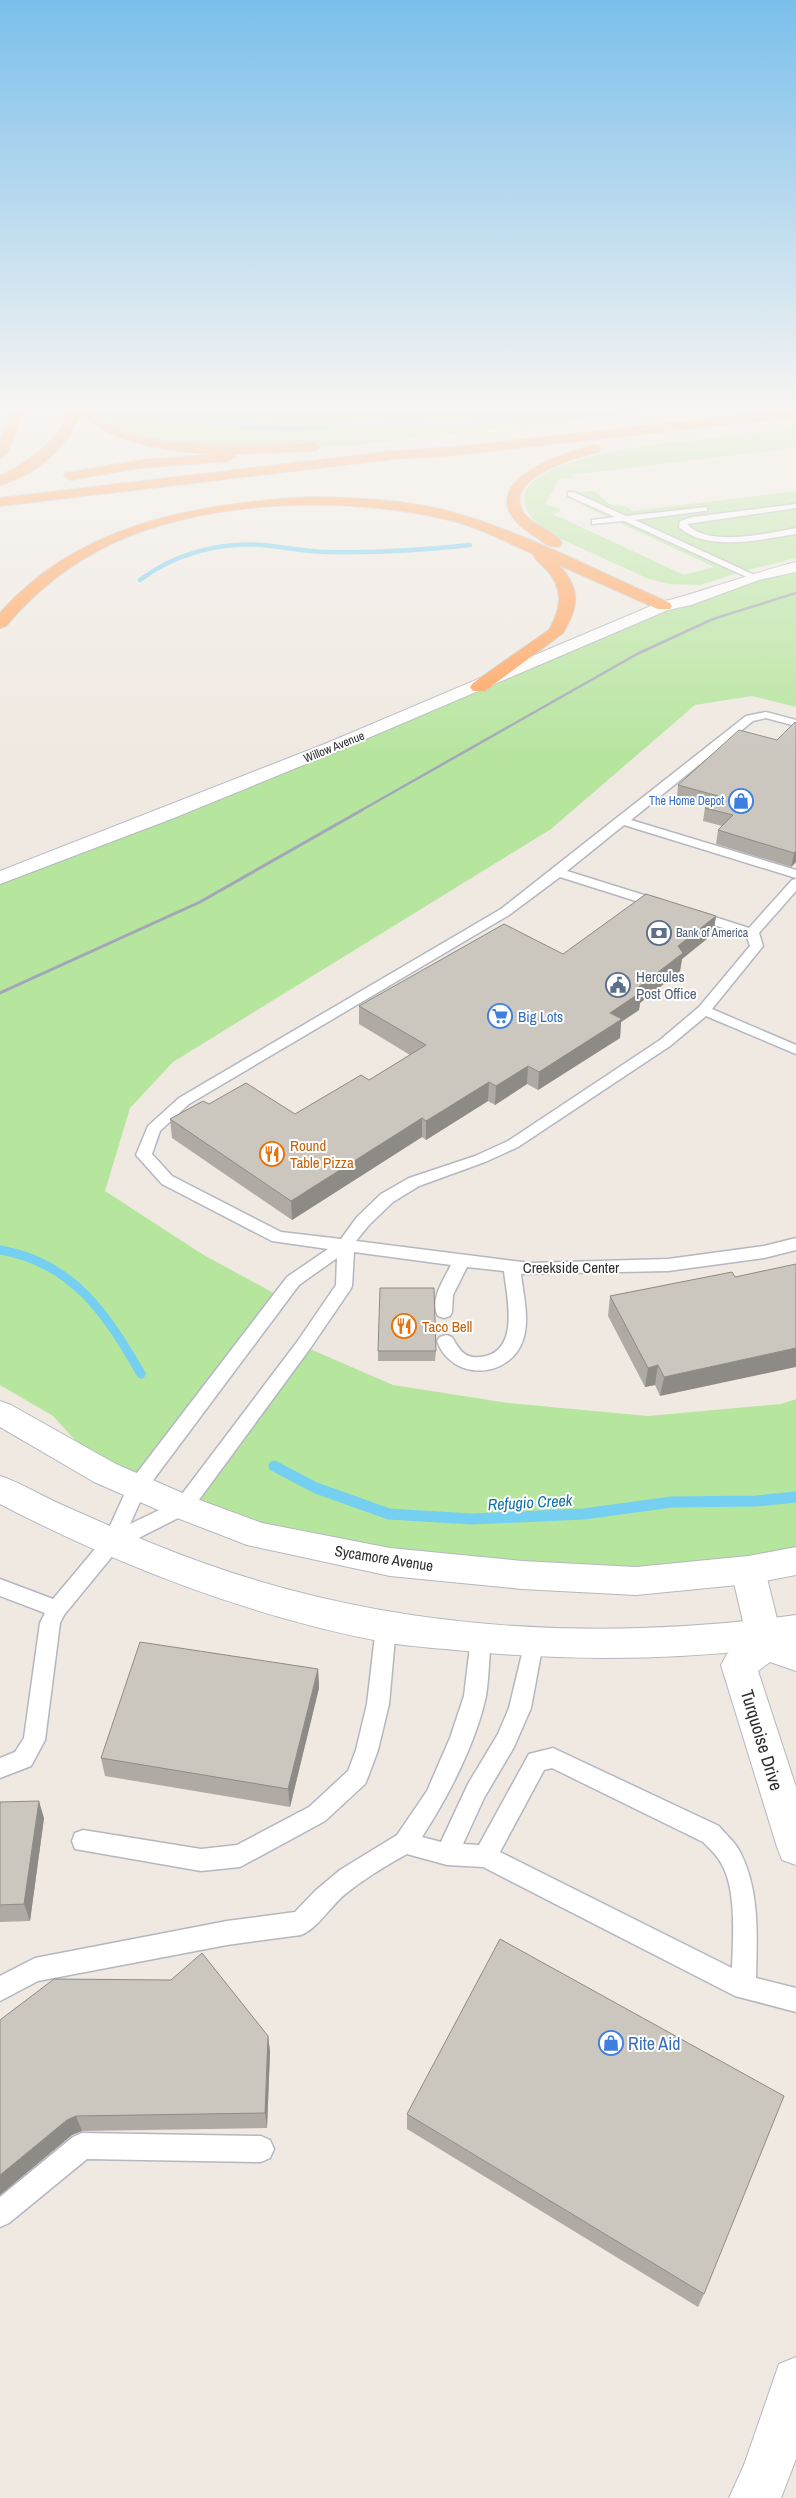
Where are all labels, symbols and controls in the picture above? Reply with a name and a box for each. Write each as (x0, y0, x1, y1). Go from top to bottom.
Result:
street label: Willow Avenue (301, 728, 367, 766)
shop icon: The Home Depot (728, 788, 754, 814)
place label: The Home Depot (649, 793, 724, 809)
bank icon: Bank of America (646, 920, 672, 946)
place label: Bank of America (676, 925, 749, 941)
place label: Hercules Post Office (636, 966, 697, 1004)
public building icon: Hercules Post Office (605, 972, 631, 998)
supermarket icon: Big Lots (487, 1003, 513, 1029)
place label: Big Lots (518, 1006, 563, 1027)
place label: Round Table Pizza (290, 1135, 354, 1173)
restaurant icon: Round Table Pizza (259, 1141, 285, 1167)
street label: Creekside Center (523, 1257, 619, 1278)
restaurant icon: Taco Bell (391, 1313, 417, 1339)
place label: Taco Bell (422, 1316, 472, 1337)
water label: Refugio Creek (487, 1489, 573, 1515)
street label: Sycamore Avenue (333, 1540, 435, 1576)
street label: Turquoise Drive (735, 1686, 789, 1794)
shop icon: Rite Aid (598, 2030, 624, 2056)
place label: Rite Aid (628, 2031, 681, 2056)

